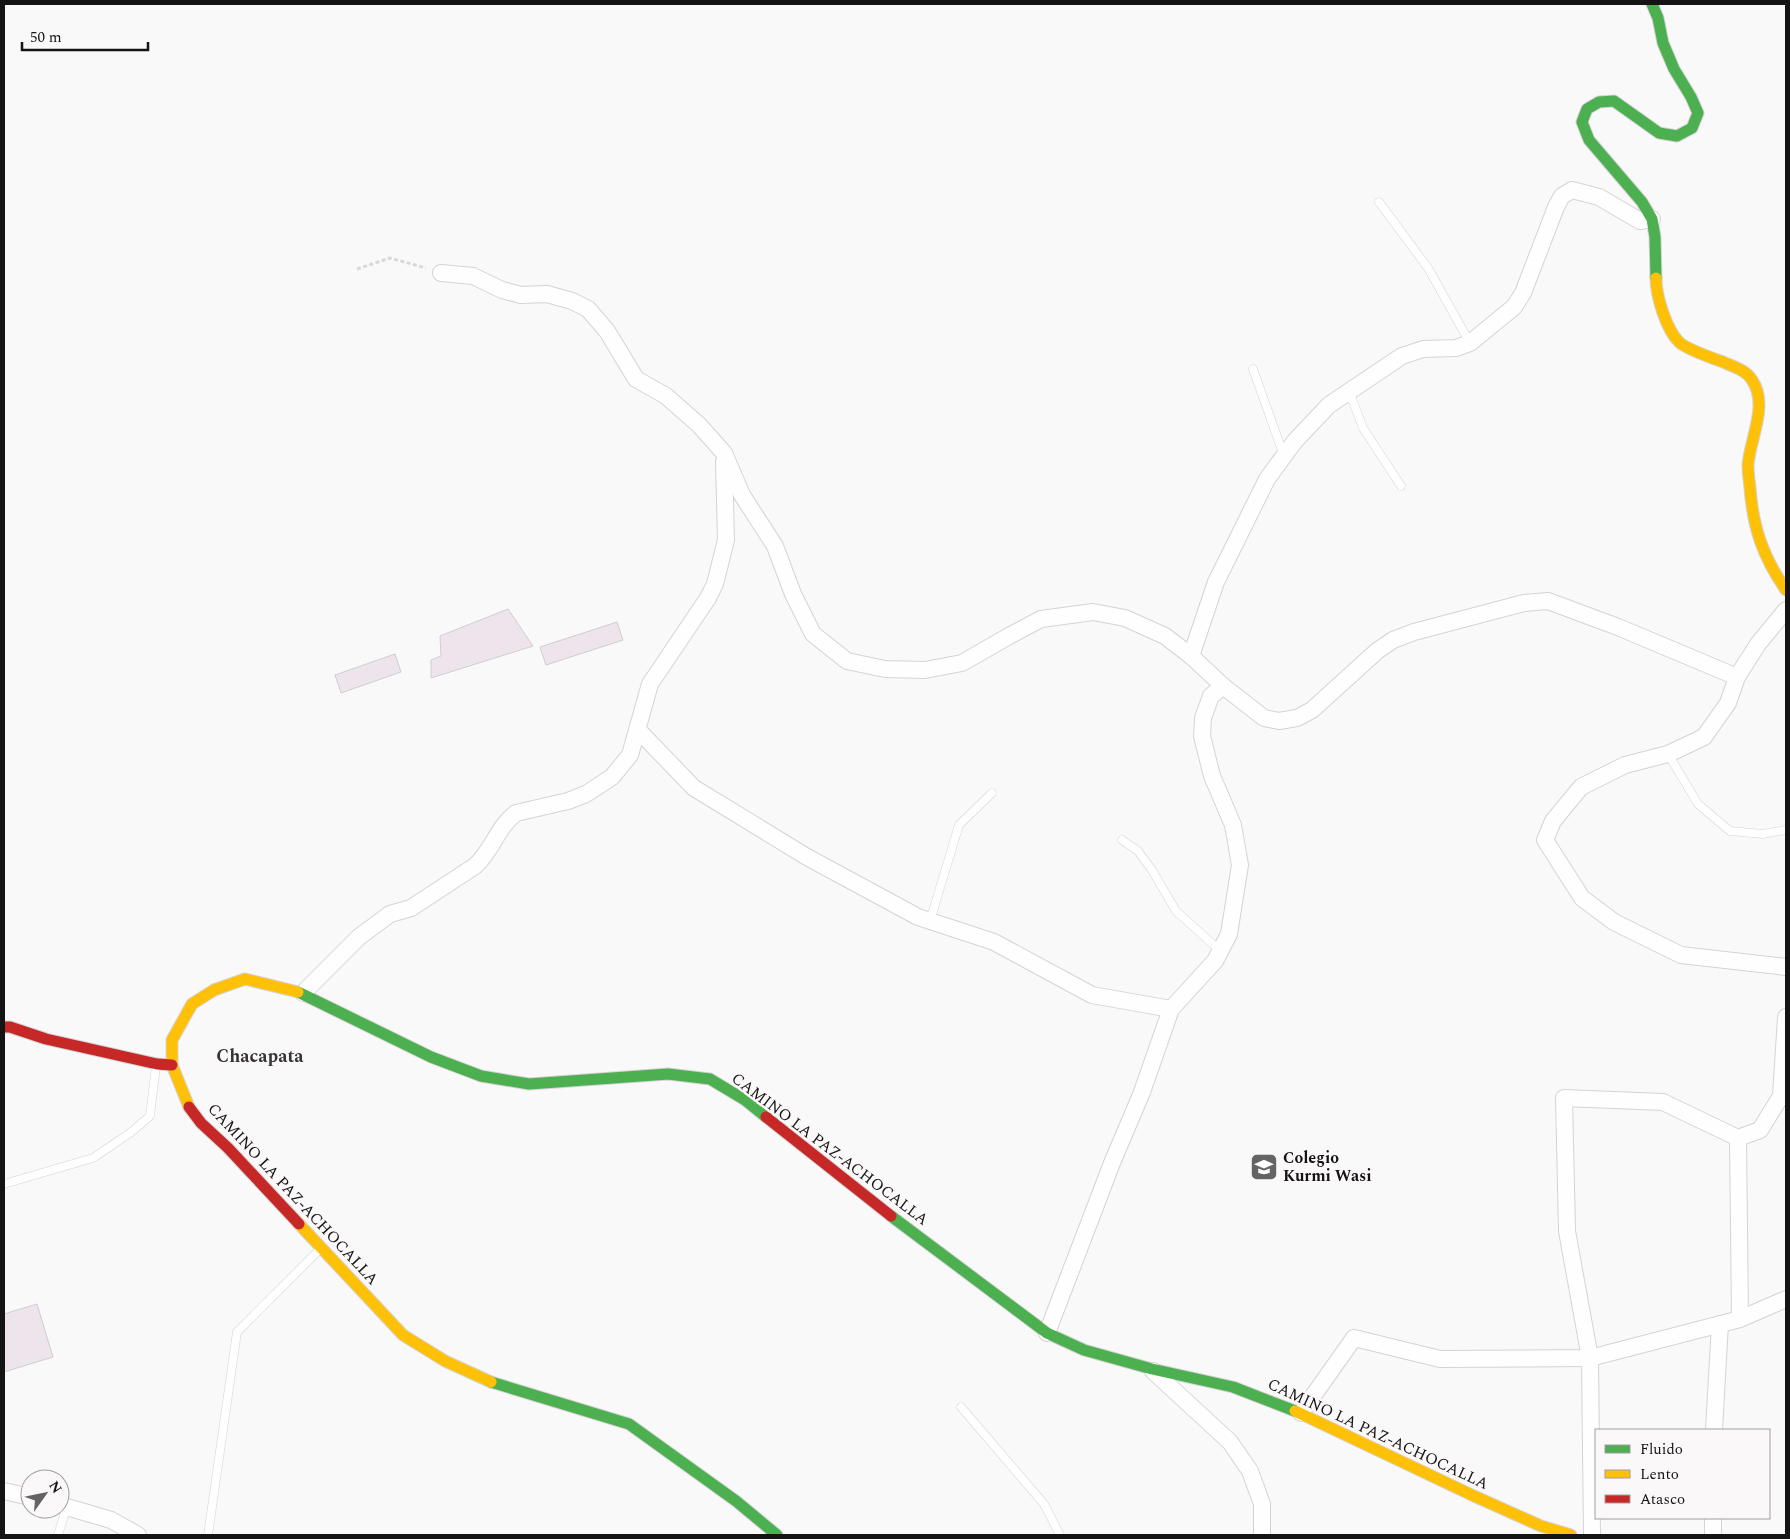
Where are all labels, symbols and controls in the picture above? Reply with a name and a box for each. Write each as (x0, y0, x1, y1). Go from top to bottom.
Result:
scale bar (22, 20, 149, 52)
text: 50 m (30, 26, 62, 49)
district label: Chacapata (216, 1043, 304, 1070)
street label: CAMINO LA PAZ-ACHOCALLA (726, 1067, 934, 1231)
street label: CAMINO LA PAZ-ACHOCALLA (202, 1098, 384, 1290)
place label: Colegio Kurmi Wasi (1283, 1146, 1372, 1188)
school or university icon: Colegio Kurmi Wasi (1249, 1152, 1279, 1182)
street label: CAMINO LA PAZ-ACHOCALLA (1264, 1372, 1492, 1496)
legend (1595, 1429, 1770, 1519)
text: Fluido (1640, 1438, 1683, 1461)
text: Lento (1640, 1463, 1679, 1486)
north arrow (20, 1469, 70, 1519)
text: N (44, 1477, 67, 1498)
text: Atasco (1640, 1488, 1685, 1511)

